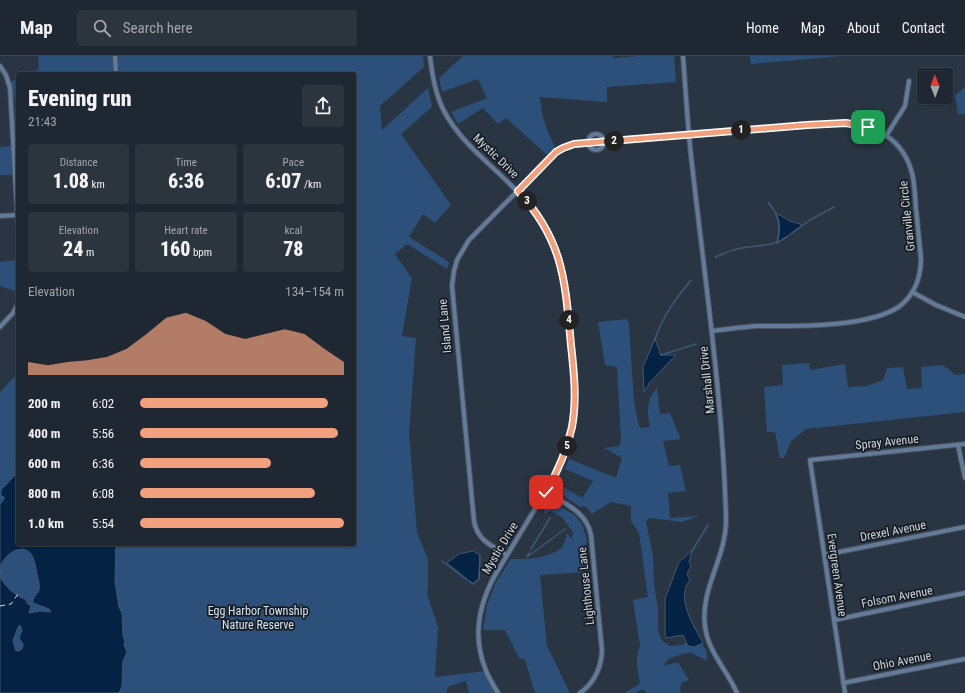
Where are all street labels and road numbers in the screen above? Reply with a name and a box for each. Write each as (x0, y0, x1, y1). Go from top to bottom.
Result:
street label: Mystic Drive (470, 131, 522, 181)
street label: Granville Circle (896, 180, 918, 252)
street label: Island Lane (436, 298, 454, 354)
street label: Marshall Drive (696, 345, 717, 414)
street label: Spray Avenue (855, 432, 920, 452)
street label: Drexel Avenue (859, 518, 928, 544)
street label: Mystic Drive (479, 519, 521, 576)
street label: Evergreen Avenue (824, 532, 850, 618)
street label: Lighthouse Lane (575, 546, 597, 626)
street label: Folsom Avenue (860, 583, 934, 611)
street label: Ohio Avenue (872, 648, 933, 674)

